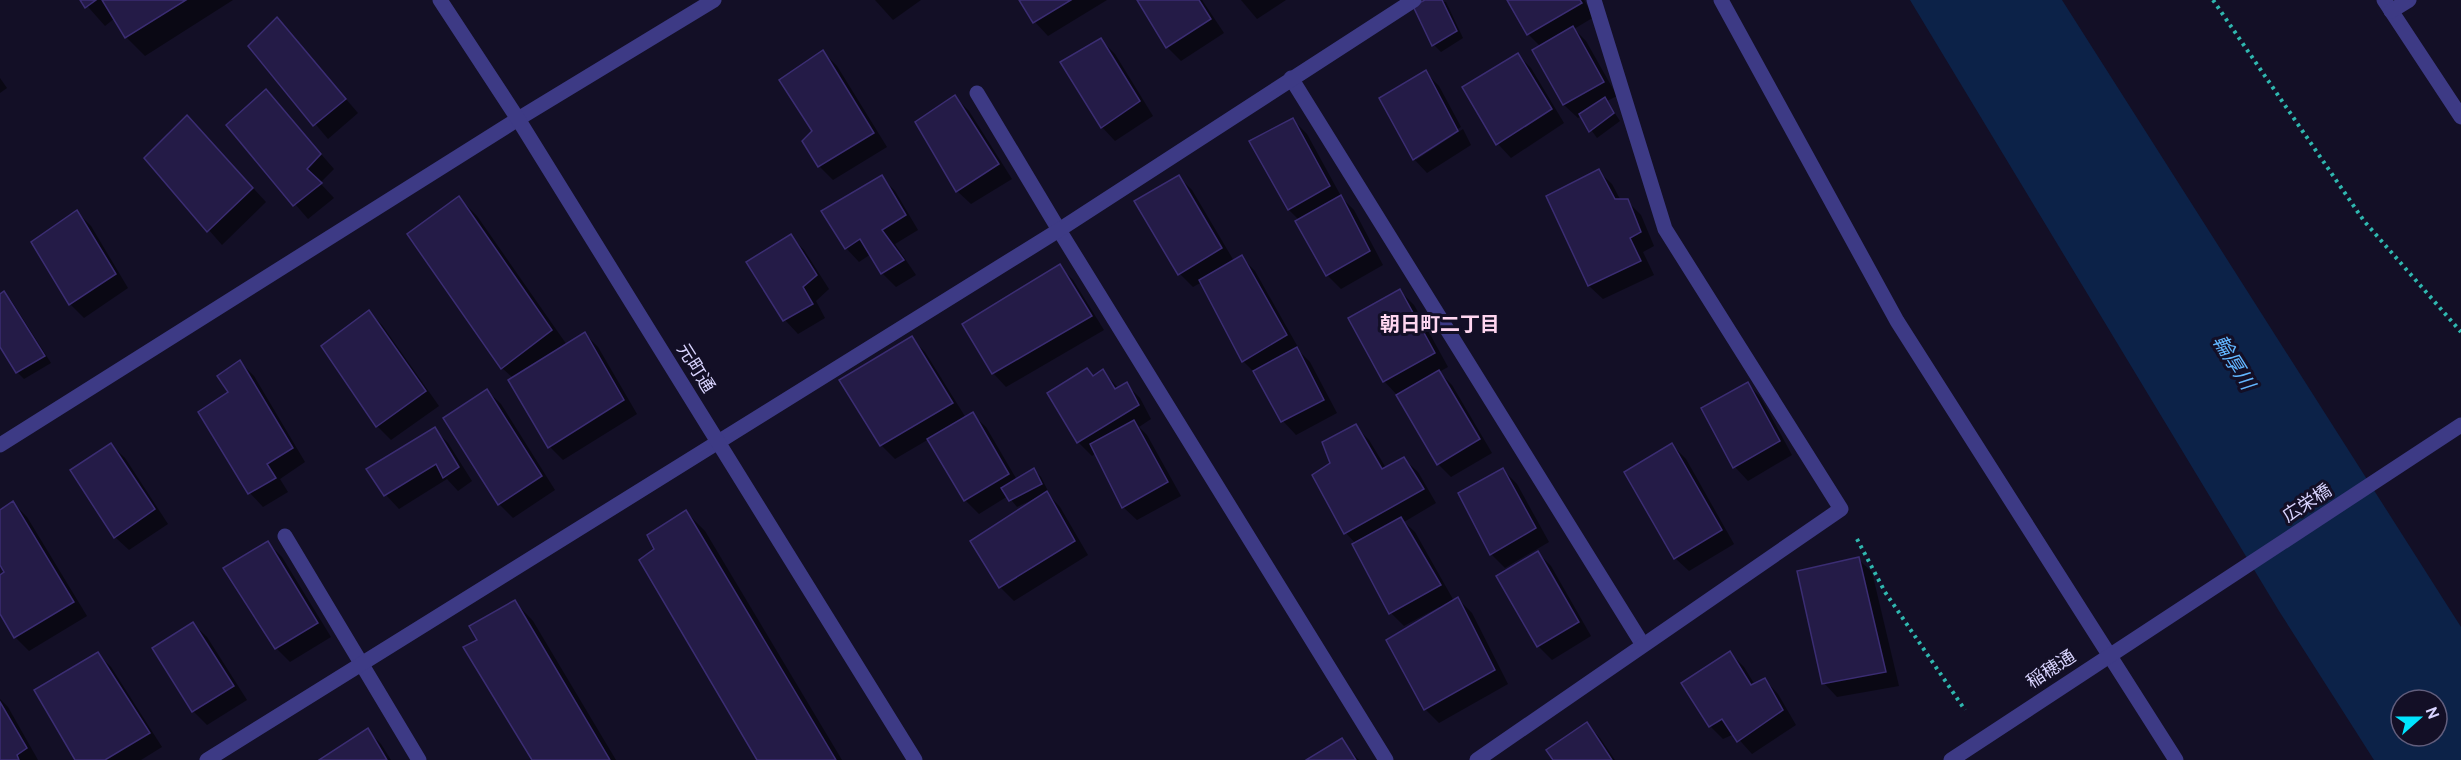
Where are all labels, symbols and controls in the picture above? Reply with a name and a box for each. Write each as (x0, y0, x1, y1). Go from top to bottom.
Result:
district label: 朝日町二丁目 (1380, 313, 1500, 339)
water label: 輪厚川 (2205, 331, 2260, 397)
street label: 元町通 (671, 340, 719, 398)
street label: 広栄橋 (2279, 480, 2337, 529)
street label: 稲穂通 (2023, 646, 2081, 695)
north arrow (2389, 688, 2449, 748)
text: N (2420, 704, 2443, 722)

